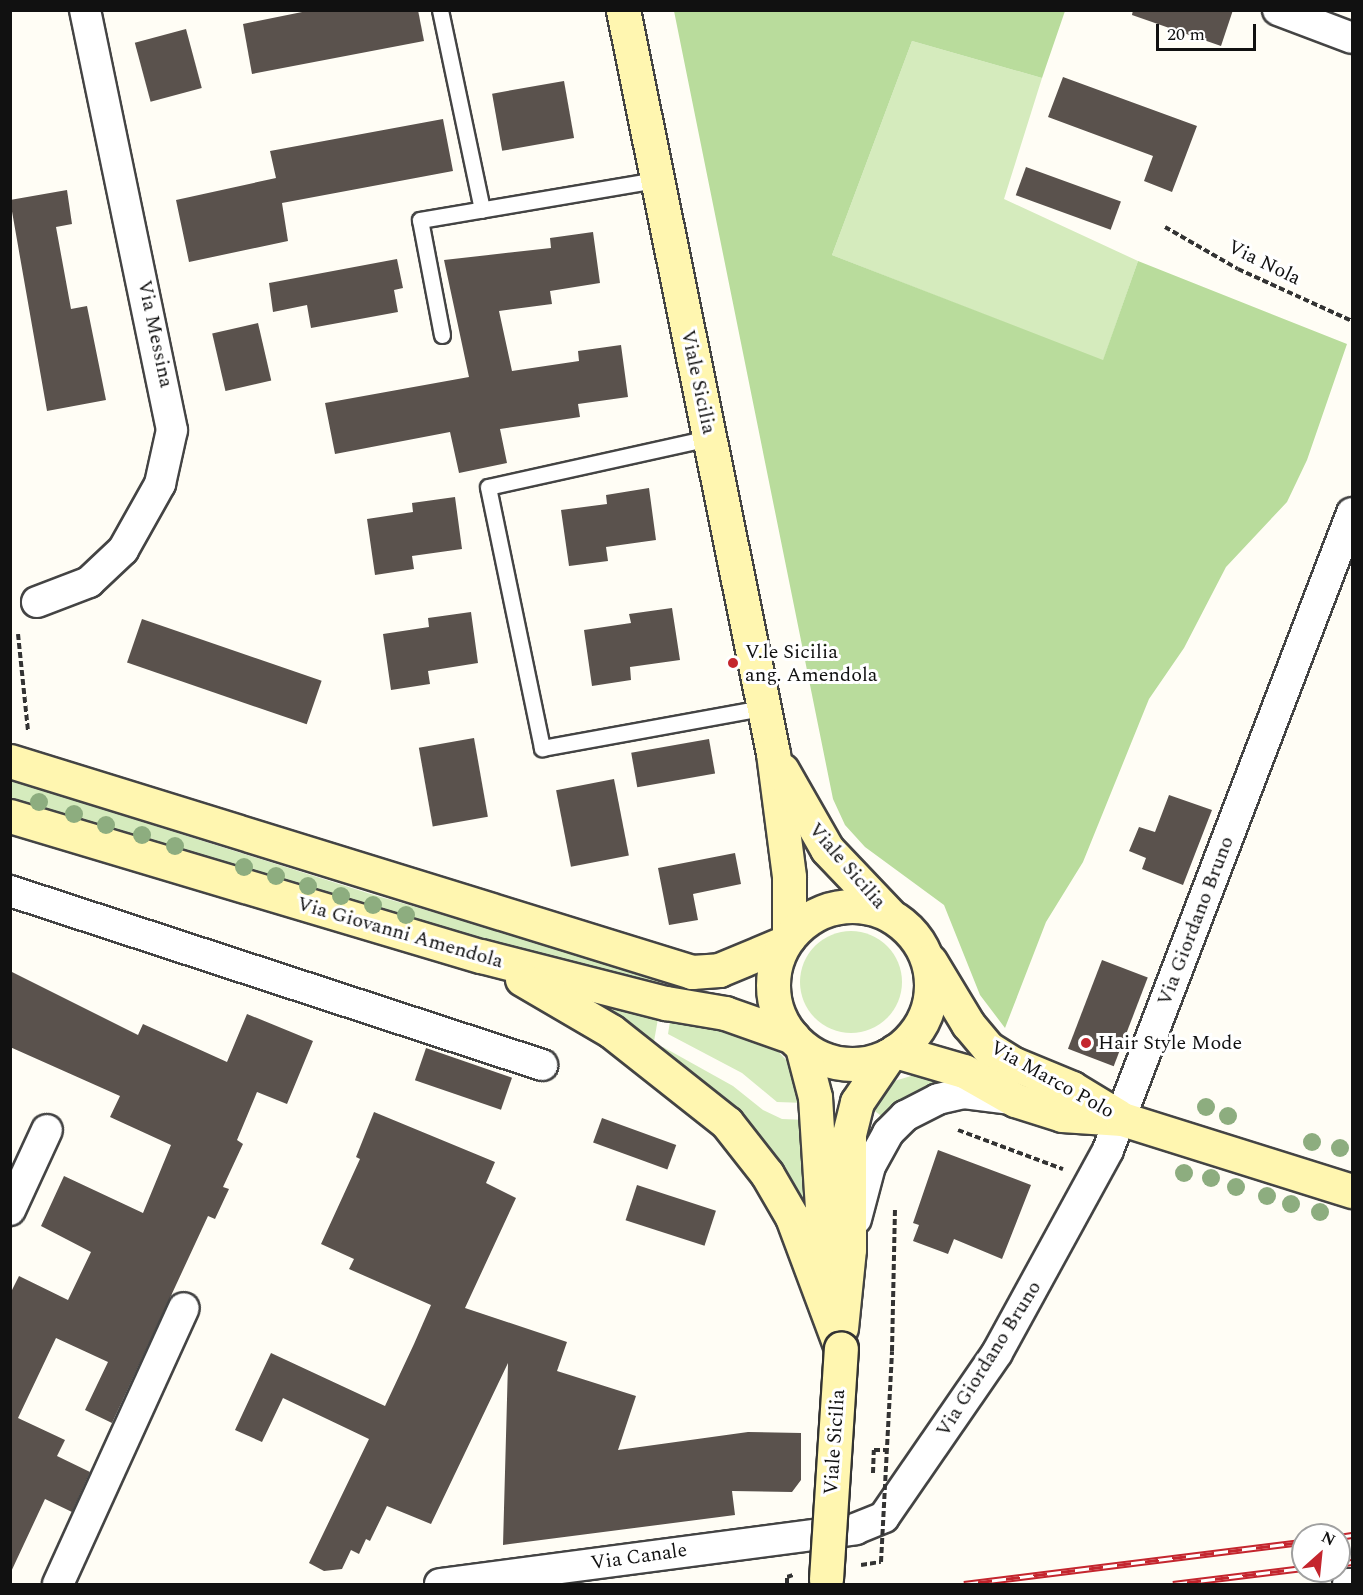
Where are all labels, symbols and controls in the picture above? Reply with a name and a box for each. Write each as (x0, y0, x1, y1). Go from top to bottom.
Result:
scale bar (1159, 12, 1260, 50)
text: 20 m (1167, 21, 1205, 48)
street label: Via Nola (1224, 235, 1304, 291)
street label: Via Messina (132, 278, 178, 390)
street label: Viale Sicilia (675, 328, 721, 436)
place label: V.le Sicilia ang. Amendola (745, 640, 878, 687)
marker: V.le Sicilia ang. Amendola (726, 656, 740, 670)
street label: Viale Sicilia (803, 818, 891, 914)
street label: Via Giordano Bruno (1153, 833, 1239, 1009)
street label: Via Giovanni Amendola (294, 892, 506, 974)
place label: Hair Style Mode (1098, 1031, 1242, 1055)
street label: Via Marco Polo (986, 1036, 1118, 1124)
marker: Hair Style Mode (1079, 1036, 1093, 1050)
street label: Via Giordano Bruno (931, 1277, 1047, 1441)
street label: Viale Sicilia (819, 1388, 851, 1496)
north arrow (1291, 1523, 1351, 1583)
text: N (1317, 1525, 1340, 1552)
street label: Via Canale (589, 1538, 689, 1576)

